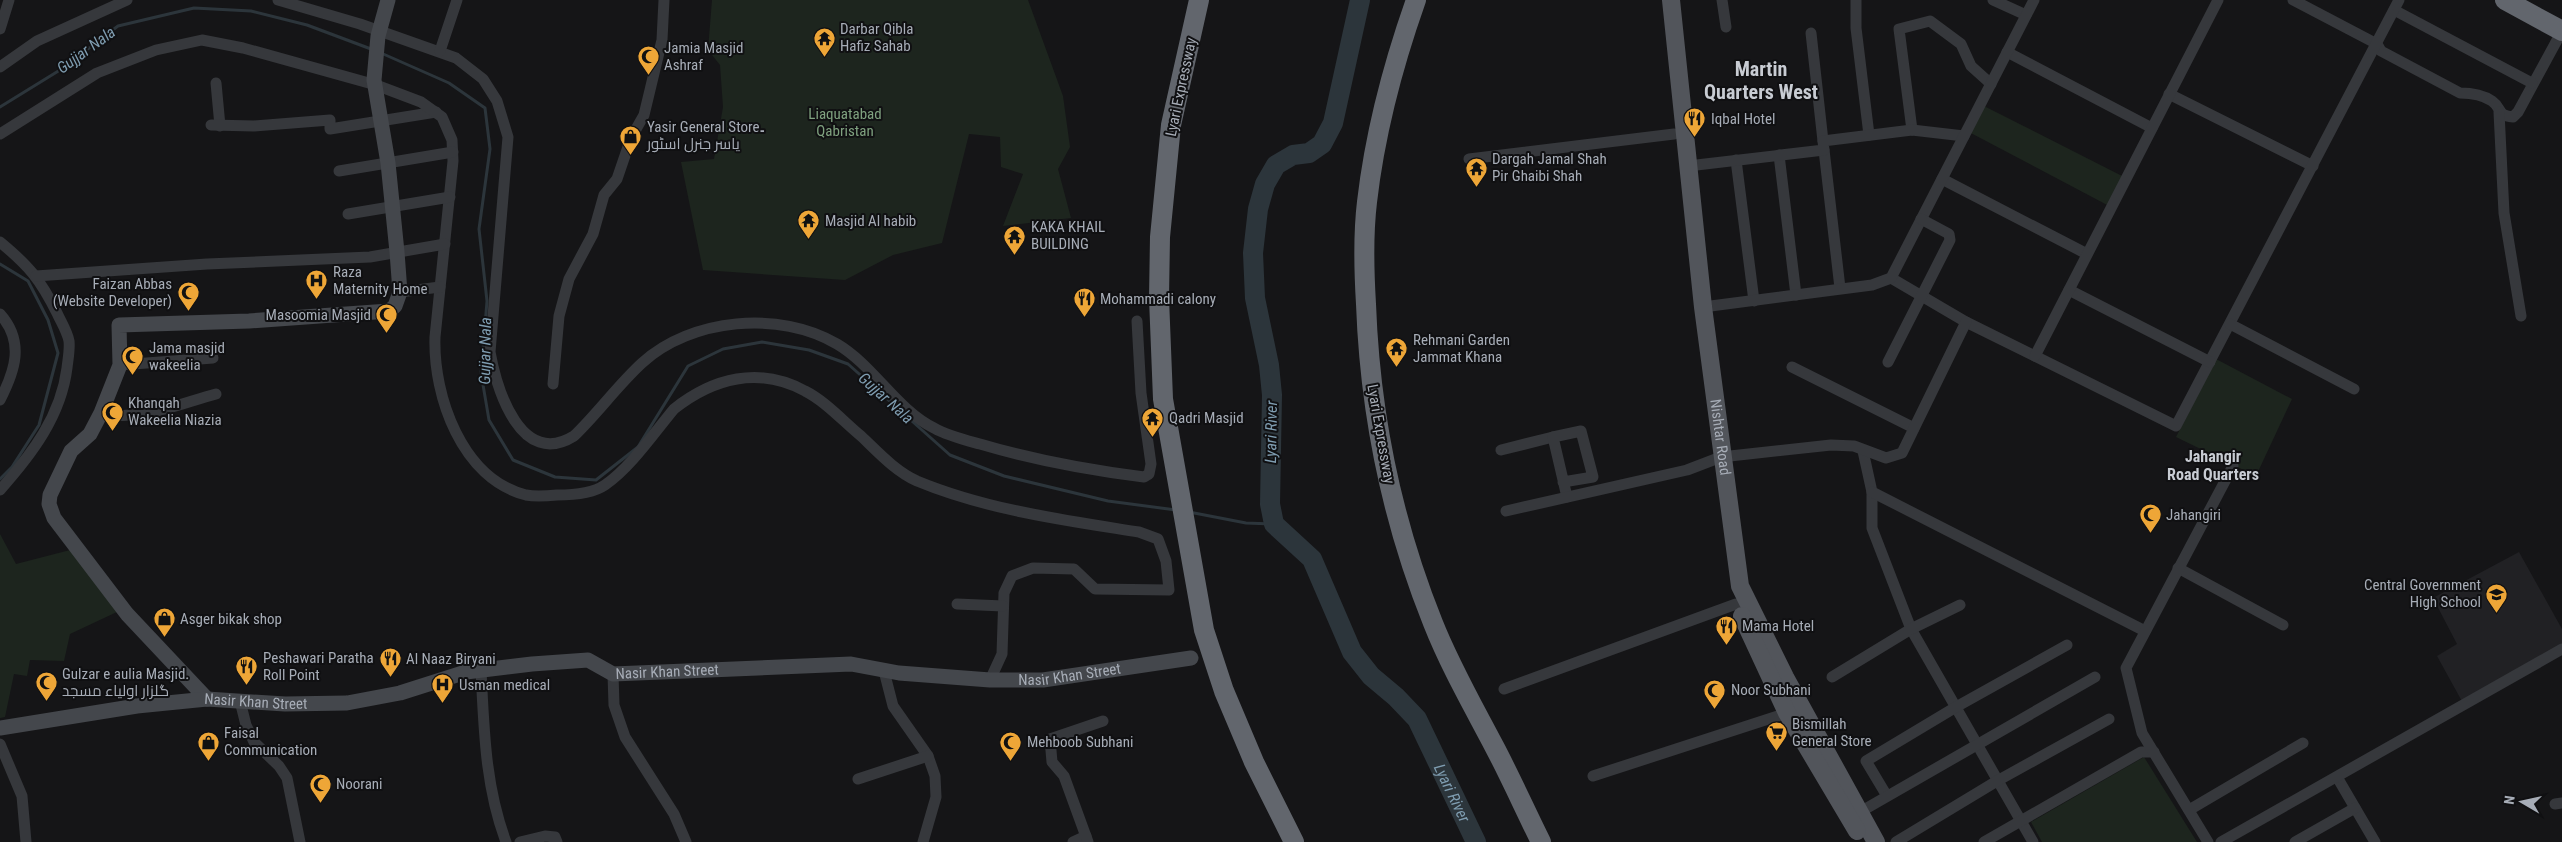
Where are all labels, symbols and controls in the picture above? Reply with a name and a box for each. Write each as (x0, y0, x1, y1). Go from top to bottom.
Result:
place label: Darbar Qibla Hafiz Sahab (840, 20, 913, 55)
water label: Gujjar Nala (53, 22, 119, 78)
temple icon: Darbar Qibla Hafiz Sahab (812, 26, 836, 57)
street label: Lyari Expressway (1162, 36, 1200, 138)
place label: Jamia Masjid Ashraf (664, 39, 743, 74)
mosque icon: Jamia Masjid Ashraf (636, 45, 660, 76)
district label: Martin Quarters West (1704, 57, 1818, 104)
park label: Liaquatabad Qabristan (808, 105, 882, 140)
restaurant icon: Iqbal Hotel (1683, 107, 1707, 138)
place label: Iqbal Hotel (1711, 110, 1775, 128)
place label: Yasir General Store۔ یاسر جنرل اسٹور (646, 118, 765, 153)
shop icon: Yasir General Store۔ یاسر جنرل اسٹور (619, 124, 643, 155)
place label: Dargah Jamal Shah Pir Ghaibi Shah (1492, 150, 1607, 185)
temple icon: Dargah Jamal Shah Pir Ghaibi Shah (1464, 156, 1488, 187)
temple icon: Masjid Al habib (797, 209, 821, 240)
place label: Masjid Al habib (825, 212, 916, 230)
place label: KAKA KHAIL BUILDING (1031, 218, 1105, 253)
temple icon: KAKA KHAIL BUILDING (1003, 224, 1027, 255)
place label: Raza Maternity Home (333, 263, 428, 298)
hospital icon: Raza Maternity Home (305, 269, 329, 300)
place label: Faizan Abbas (Website Developer) (53, 275, 172, 310)
mosque icon: Faizan Abbas (Website Developer) (176, 281, 200, 312)
restaurant icon: Mohammadi calony (1072, 287, 1096, 318)
place label: Mohammadi calony (1100, 290, 1216, 308)
mosque icon: Masoomia Masjid (375, 303, 399, 334)
place label: Masoomia Masjid (266, 306, 371, 324)
water label: Gujjar Nala (475, 317, 495, 385)
place label: Rehmani Garden Jammat Khana (1413, 331, 1510, 366)
temple icon: Rehmani Garden Jammat Khana (1385, 337, 1409, 368)
place label: Jama masjid wakeelia (149, 339, 225, 374)
mosque icon: Jama masjid wakeelia (121, 345, 145, 376)
water label: Gujjar Nala (855, 368, 917, 428)
street label: Lyari Expressway (1363, 383, 1399, 485)
place label: Khanqah Wakeelia Niazia (128, 394, 222, 429)
street label: Nishtar Road (1706, 398, 1734, 476)
water label: Lyari River (1261, 399, 1281, 463)
mosque icon: Khanqah Wakeelia Niazia (100, 400, 124, 431)
temple icon: Qadri Masjid (1141, 406, 1165, 437)
place label: Qadri Masjid (1169, 409, 1244, 427)
district label: Jahangir Road Quarters (2167, 447, 2259, 484)
mosque icon: Jahangiri (2138, 503, 2162, 534)
place label: Jahangiri (2166, 506, 2221, 524)
place label: Central Government High School (2364, 576, 2481, 611)
school or university icon: Central Government High School (2485, 582, 2509, 613)
shop icon: Asger bikak shop (152, 607, 176, 638)
place label: Asger bikak shop (180, 610, 282, 628)
restaurant icon: Mama Hotel (1714, 614, 1738, 645)
place label: Mama Hotel (1742, 617, 1814, 635)
restaurant icon: Al Naaz Biryani (378, 647, 402, 678)
place label: Peshawari Paratha Roll Point (263, 649, 374, 684)
place label: Al Naaz Biryani (406, 650, 496, 668)
restaurant icon: Peshawari Paratha Roll Point (235, 655, 259, 686)
street label: Nasir Khan Street (1018, 660, 1122, 689)
street label: Nasir Khan Street (615, 661, 719, 683)
place label: Gulzar e aulia Masjid. گلزار اولیاء مسجد (62, 665, 189, 700)
mosque icon: Gulzar e aulia Masjid. گلزار اولیاء مسجد (34, 671, 58, 702)
hospital icon: Usman medical (431, 673, 455, 704)
place label: Usman medical (459, 676, 550, 694)
mosque icon: Noor Subhani (1703, 678, 1727, 709)
place label: Noor Subhani (1731, 681, 1811, 699)
street label: Nasir Khan Street (204, 690, 308, 713)
place label: Bismillah General Store (1792, 715, 1872, 750)
supermarket icon: Bismillah General Store (1764, 721, 1788, 752)
place label: Faisal Communication (224, 724, 317, 759)
shop icon: Faisal Communication (196, 730, 220, 761)
mosque icon: Mehboob Subhani (999, 730, 1023, 761)
place label: Mehboob Subhani (1027, 733, 1133, 751)
water label: Lyari River (1430, 761, 1475, 826)
mosque icon: Noorani (308, 772, 332, 803)
place label: Noorani (336, 775, 383, 793)
north arrow (2497, 777, 2547, 827)
text: N (2501, 794, 2518, 805)

